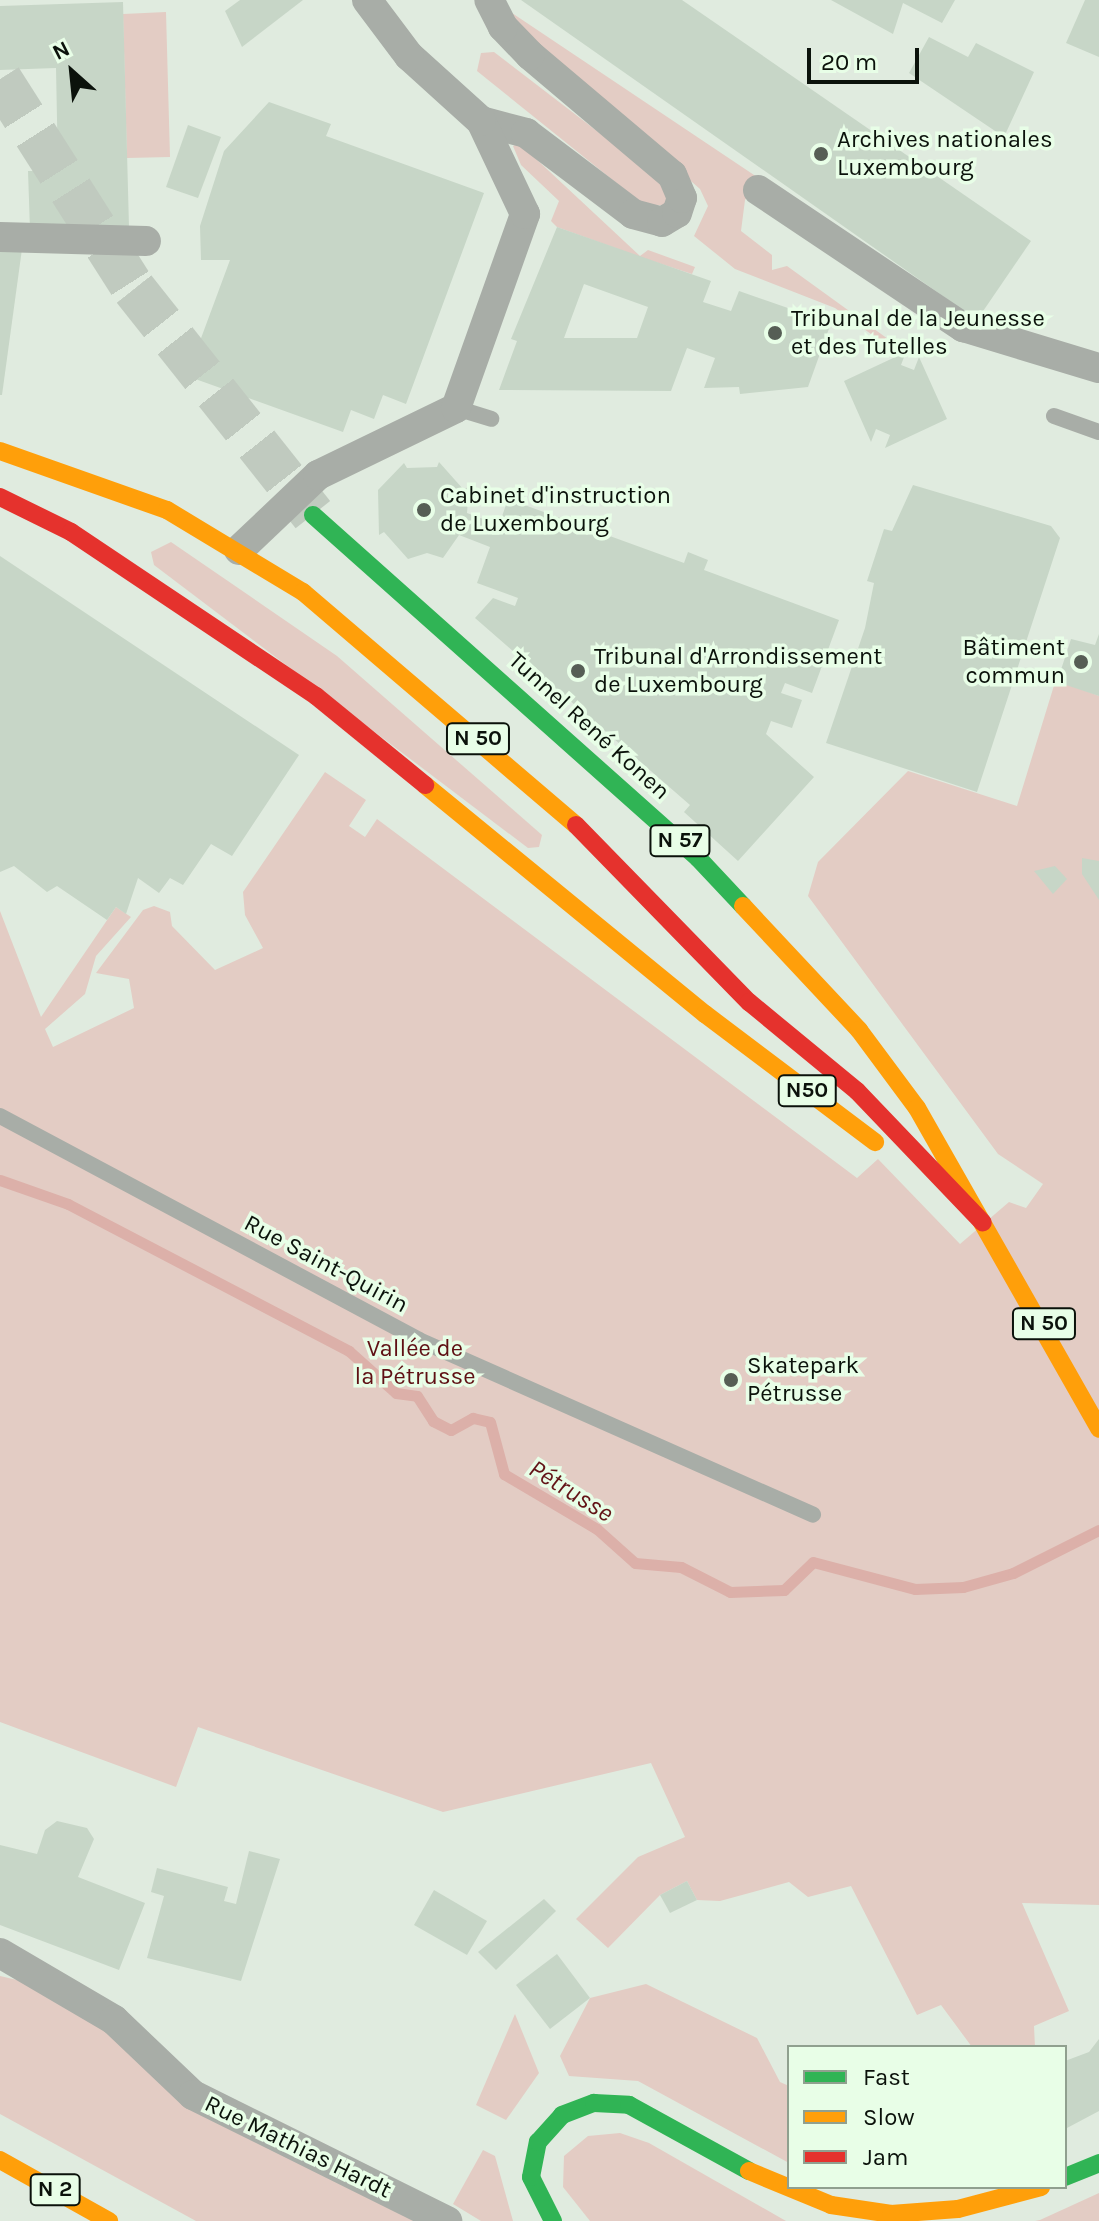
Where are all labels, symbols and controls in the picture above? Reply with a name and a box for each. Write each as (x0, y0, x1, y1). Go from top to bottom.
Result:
north arrow (32, 32, 112, 112)
scale bar (811, 32, 923, 82)
text: N (48, 35, 74, 66)
text: 20 m (821, 48, 877, 76)
place label: Archives nationales Luxembourg (837, 126, 1053, 182)
marker: Archives nationales Luxembourg (812, 145, 830, 163)
place label: Tribunal de la Jeunesse et des Tutelles (791, 305, 1045, 361)
marker: Tribunal de la Jeunesse et des Tutelles (766, 324, 784, 342)
place label: Cabinet d'instruction de Luxembourg (440, 482, 671, 538)
marker: Cabinet d'instruction de Luxembourg (415, 501, 433, 519)
place label: Bâtiment commun (962, 634, 1065, 690)
place label: Tribunal d'Arrondissement de Luxembourg (594, 643, 882, 699)
street label: Tunnel René Konen (502, 646, 676, 806)
marker: Bâtiment commun (1072, 653, 1090, 671)
marker: Tribunal d'Arrondissement de Luxembourg (569, 662, 587, 680)
road number: N 50 (444, 721, 512, 757)
road number: N 57 (648, 823, 712, 859)
road number: N50 (777, 1073, 837, 1109)
street label: Rue Saint-Quirin (239, 1209, 413, 1319)
road number: N 50 (1010, 1306, 1078, 1342)
park label: Vallée de la Pétrusse (354, 1335, 476, 1391)
place label: Skatepark Pétrusse (747, 1352, 859, 1408)
marker: Skatepark Pétrusse (722, 1371, 740, 1389)
water label: Pétrusse (523, 1453, 619, 1529)
legend (787, 2045, 1067, 2189)
text: Fast (863, 2063, 910, 2091)
street label: Rue Mathias Hardt (200, 2089, 396, 2205)
text: Slow (863, 2103, 915, 2131)
text: Jam (863, 2143, 908, 2171)
road number: N 2 (29, 2172, 81, 2208)

